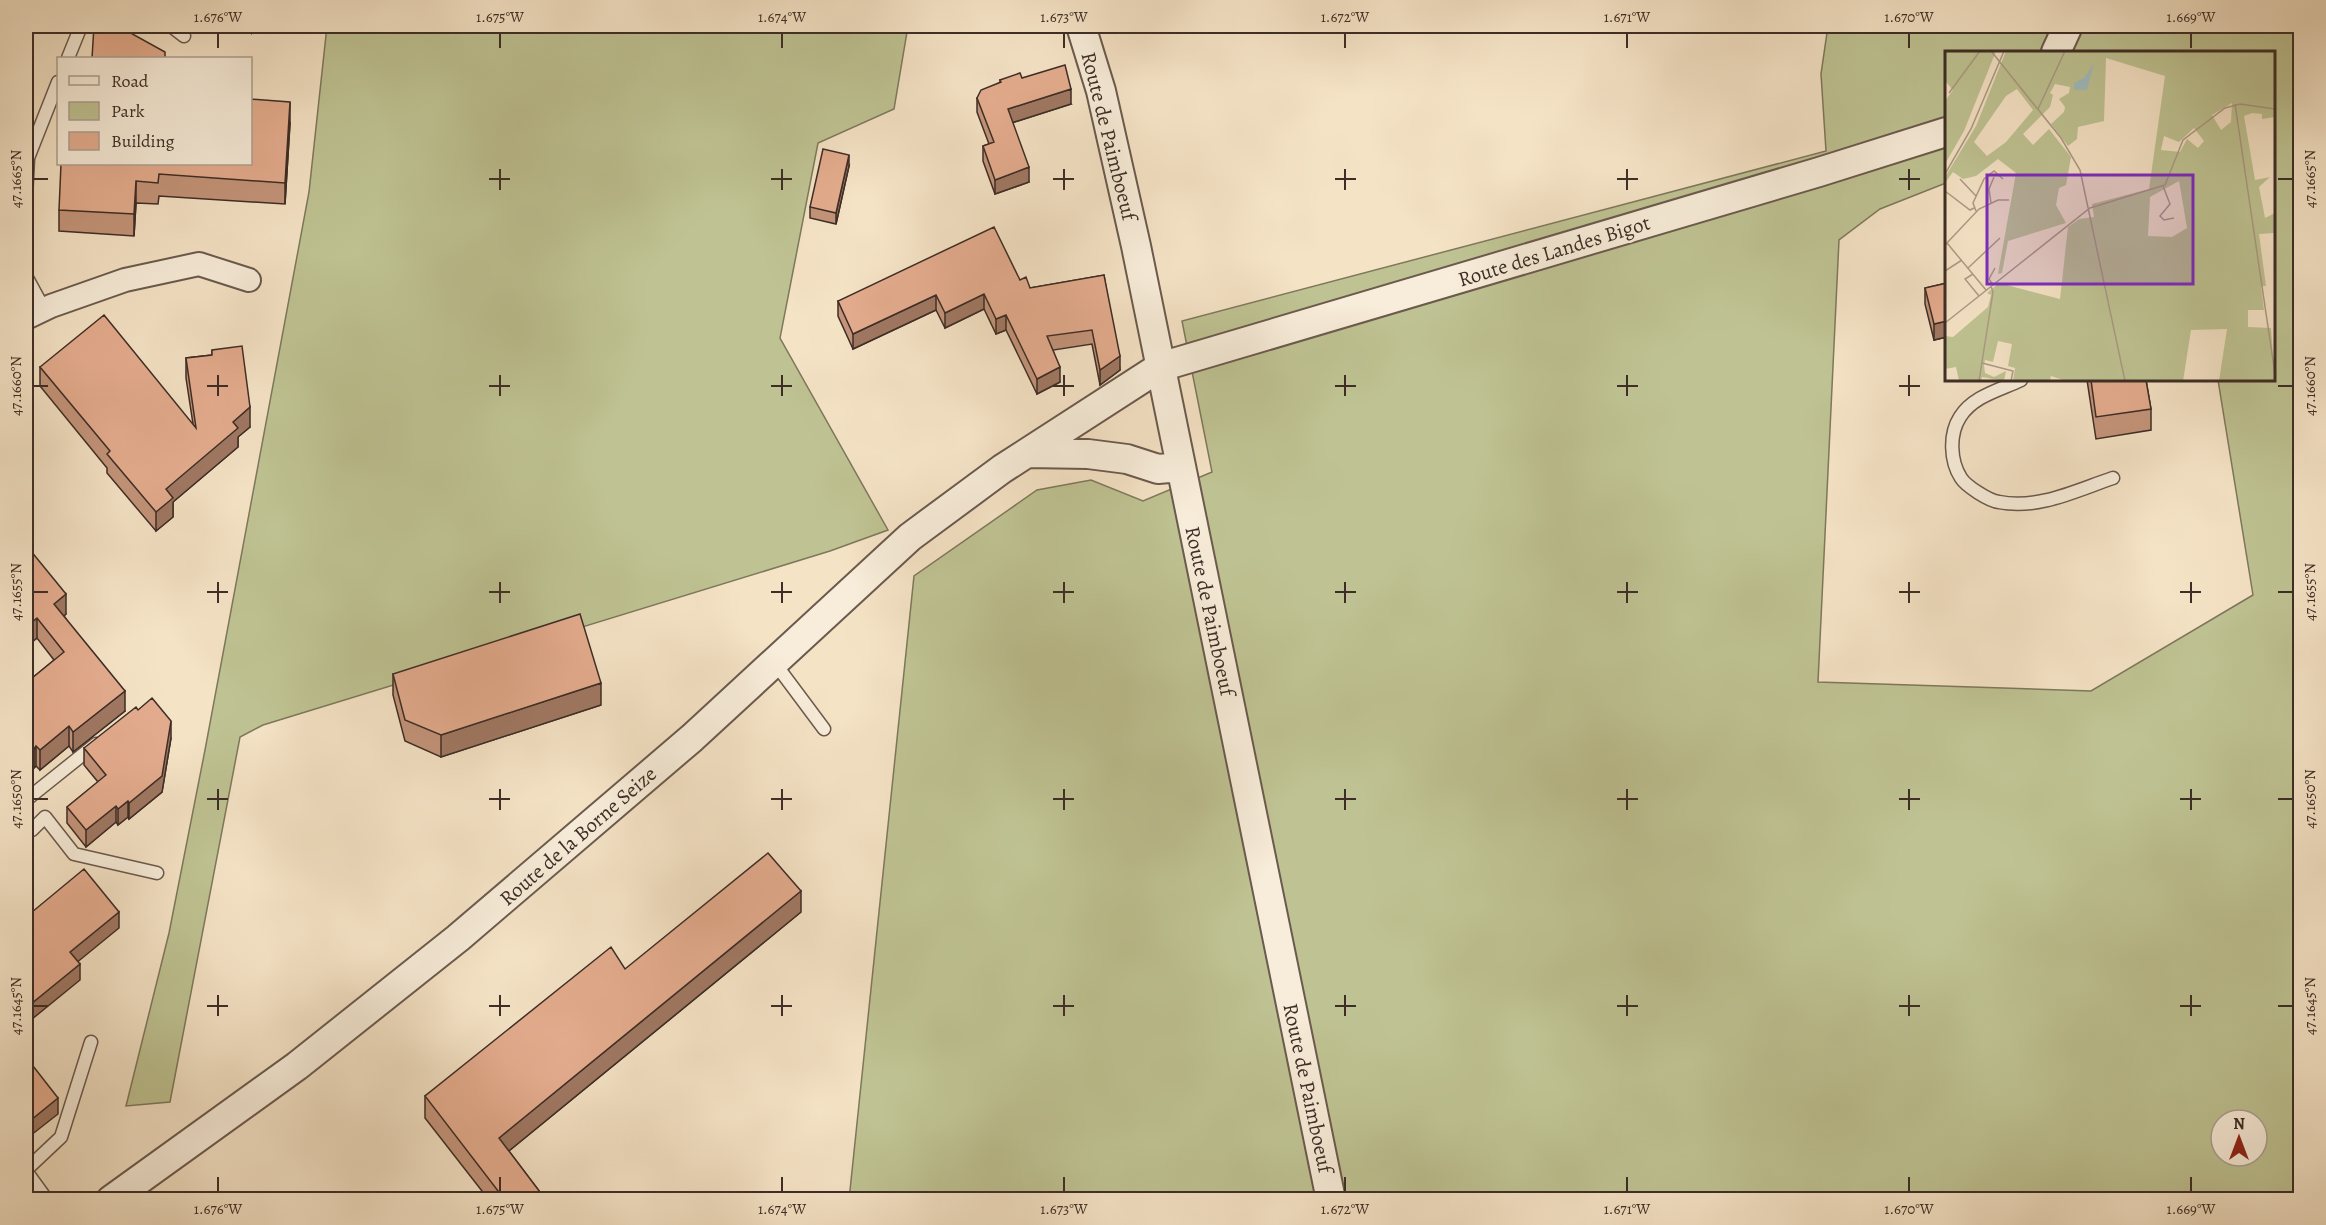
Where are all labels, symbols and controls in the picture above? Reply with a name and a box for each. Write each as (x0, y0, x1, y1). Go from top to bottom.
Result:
text: 1.676°W (194, 7, 242, 27)
text: 1.675°W (476, 7, 524, 27)
text: 1.674°W (758, 7, 806, 27)
text: 1.673°W (1040, 7, 1088, 27)
text: 1.672°W (1321, 7, 1369, 27)
text: 1.671°W (1604, 7, 1650, 27)
text: 1.670°W (1884, 7, 1934, 27)
text: 1.669°W (2167, 7, 2215, 27)
street label: Route de Paimboeuf (1075, 49, 1144, 226)
inset map (1945, 51, 2275, 381)
legend (57, 57, 252, 165)
text: Road (111, 69, 149, 93)
text: Park (111, 99, 145, 123)
text: Building (111, 129, 175, 153)
text: 47.1665°N (6, 150, 26, 208)
text: 47.1665°N (2300, 150, 2320, 208)
street label: Route des Landes Bigot (1455, 208, 1653, 294)
text: 47.1660°N (6, 356, 26, 416)
text: 47.1660°N (2300, 356, 2320, 416)
street label: Route de Paimboeuf (1178, 524, 1242, 701)
text: 47.1655°N (6, 563, 26, 621)
text: 47.1655°N (2300, 563, 2320, 621)
street label: Route de la Borne Seize (494, 760, 662, 912)
text: 47.1650°N (6, 769, 26, 829)
text: 47.1650°N (2300, 769, 2320, 829)
text: 47.1645°N (6, 977, 26, 1035)
text: 47.1645°N (2300, 977, 2320, 1035)
street label: Route de Paimboeuf (1276, 1001, 1340, 1178)
north arrow (2209, 1108, 2269, 1168)
text: N (2233, 1113, 2245, 1135)
text: 1.676°W (194, 1199, 242, 1219)
text: 1.675°W (476, 1199, 524, 1219)
text: 1.674°W (758, 1199, 806, 1219)
text: 1.673°W (1040, 1199, 1088, 1219)
text: 1.672°W (1321, 1199, 1369, 1219)
text: 1.671°W (1604, 1199, 1650, 1219)
text: 1.670°W (1884, 1199, 1934, 1219)
text: 1.669°W (2167, 1199, 2215, 1219)

